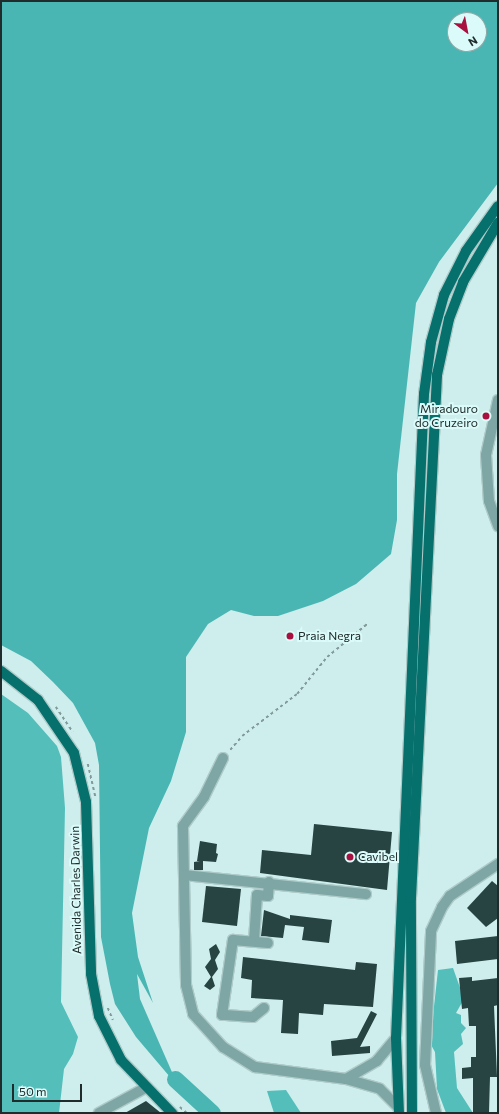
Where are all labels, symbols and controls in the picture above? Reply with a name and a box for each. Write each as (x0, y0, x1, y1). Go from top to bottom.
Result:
north arrow (447, 12, 487, 52)
text: N (466, 34, 480, 49)
place label: Miradouro do Cruzeiro (415, 402, 478, 430)
marker: Miradouro do Cruzeiro (481, 411, 491, 421)
place label: Praia Negra (298, 629, 361, 643)
marker: Praia Negra (285, 631, 295, 641)
street label: Avenida Charles Darwin (68, 826, 84, 954)
place label: Cavibel (358, 850, 398, 864)
marker: Cavibel (345, 852, 355, 862)
scale bar (14, 1076, 84, 1102)
text: 50 m (19, 1084, 47, 1098)

